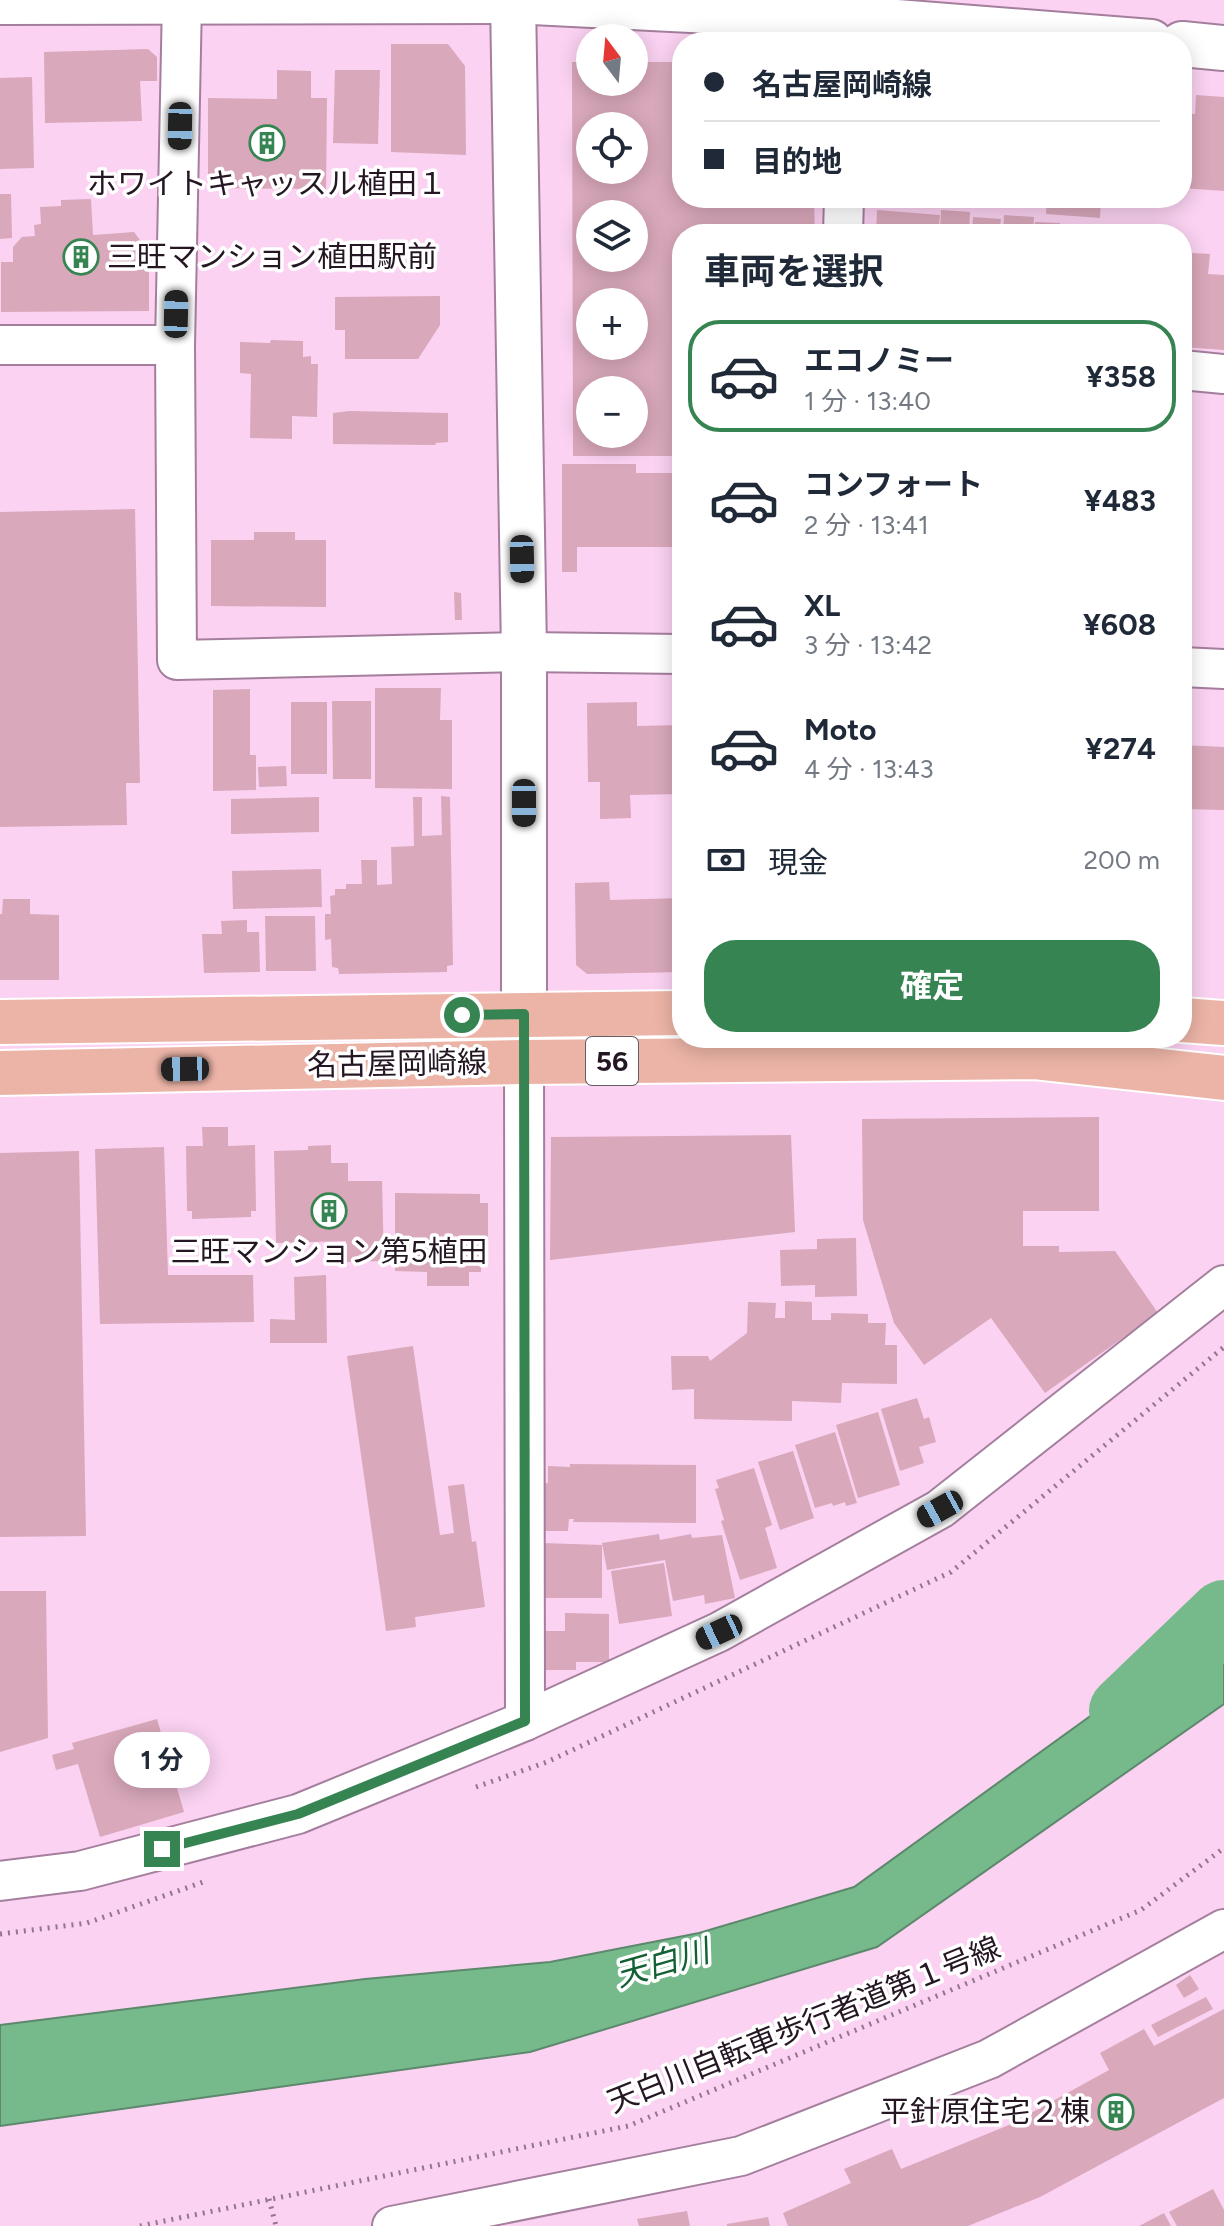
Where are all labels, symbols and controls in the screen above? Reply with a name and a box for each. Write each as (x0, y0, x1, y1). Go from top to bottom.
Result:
north arrow (576, 24, 648, 96)
map controls (576, 24, 648, 448)
text: 名古屋岡崎線 (752, 66, 932, 103)
car (168, 102, 192, 150)
button: locate (576, 112, 648, 184)
building icon: ホワイトキャッスル植田１ (248, 124, 286, 162)
text: 目的地 (752, 143, 842, 180)
place label: ホワイトキャッスル植田１ (87, 165, 447, 202)
button: layers (576, 200, 648, 272)
building icon: 三旺マンション植田駅前 (62, 238, 100, 276)
place label: 三旺マンション植田駅前 (107, 238, 437, 275)
text: 車両を選択 (704, 250, 884, 293)
button: + (576, 288, 648, 360)
car (164, 290, 188, 338)
icon: car (708, 340, 780, 412)
text: エコノミー (804, 342, 954, 379)
text: ¥358 (1086, 358, 1156, 395)
button: − (576, 376, 648, 448)
text: 1 分 · 13:40 (804, 385, 931, 417)
icon: car (708, 464, 780, 536)
text: コンフォート (804, 466, 983, 503)
text: ¥483 (1084, 482, 1156, 519)
text: 2 分 · 13:41 (804, 509, 929, 541)
car (510, 535, 534, 583)
text: XL (804, 587, 840, 624)
icon: car (708, 588, 780, 660)
text: ¥608 (1083, 606, 1156, 643)
text: 3 分 · 13:42 (804, 629, 932, 661)
text: Moto (804, 711, 876, 748)
icon: car (708, 712, 780, 784)
text: ¥274 (1085, 730, 1156, 767)
text: 4 分 · 13:43 (804, 753, 934, 785)
car (512, 779, 536, 827)
icon: cash (704, 838, 748, 882)
text: 現金 (768, 844, 828, 881)
text: 200 m (1084, 844, 1160, 876)
button: 確定 (704, 940, 1160, 1032)
route start (444, 997, 480, 1033)
road number: 56 (586, 1037, 638, 1085)
street label: 名古屋岡崎線 (307, 1043, 487, 1084)
car (161, 1057, 209, 1081)
building icon: 三旺マンション第5植田 (310, 1192, 348, 1230)
place label: 三旺マンション第5植田 (170, 1233, 488, 1270)
car (913, 1487, 967, 1531)
car (692, 1611, 746, 1653)
callout: 1 分 (114, 1733, 210, 1789)
text: 1 分 (140, 1744, 184, 1776)
route end (144, 1831, 180, 1867)
street label: 天白川自転車歩行者道第１号線 (602, 1929, 1005, 2120)
water label: 天白川 (611, 1931, 716, 1994)
place label: 平針原住宅２棟 (880, 2093, 1090, 2130)
building icon: 平針原住宅２棟 (1097, 2093, 1135, 2131)

